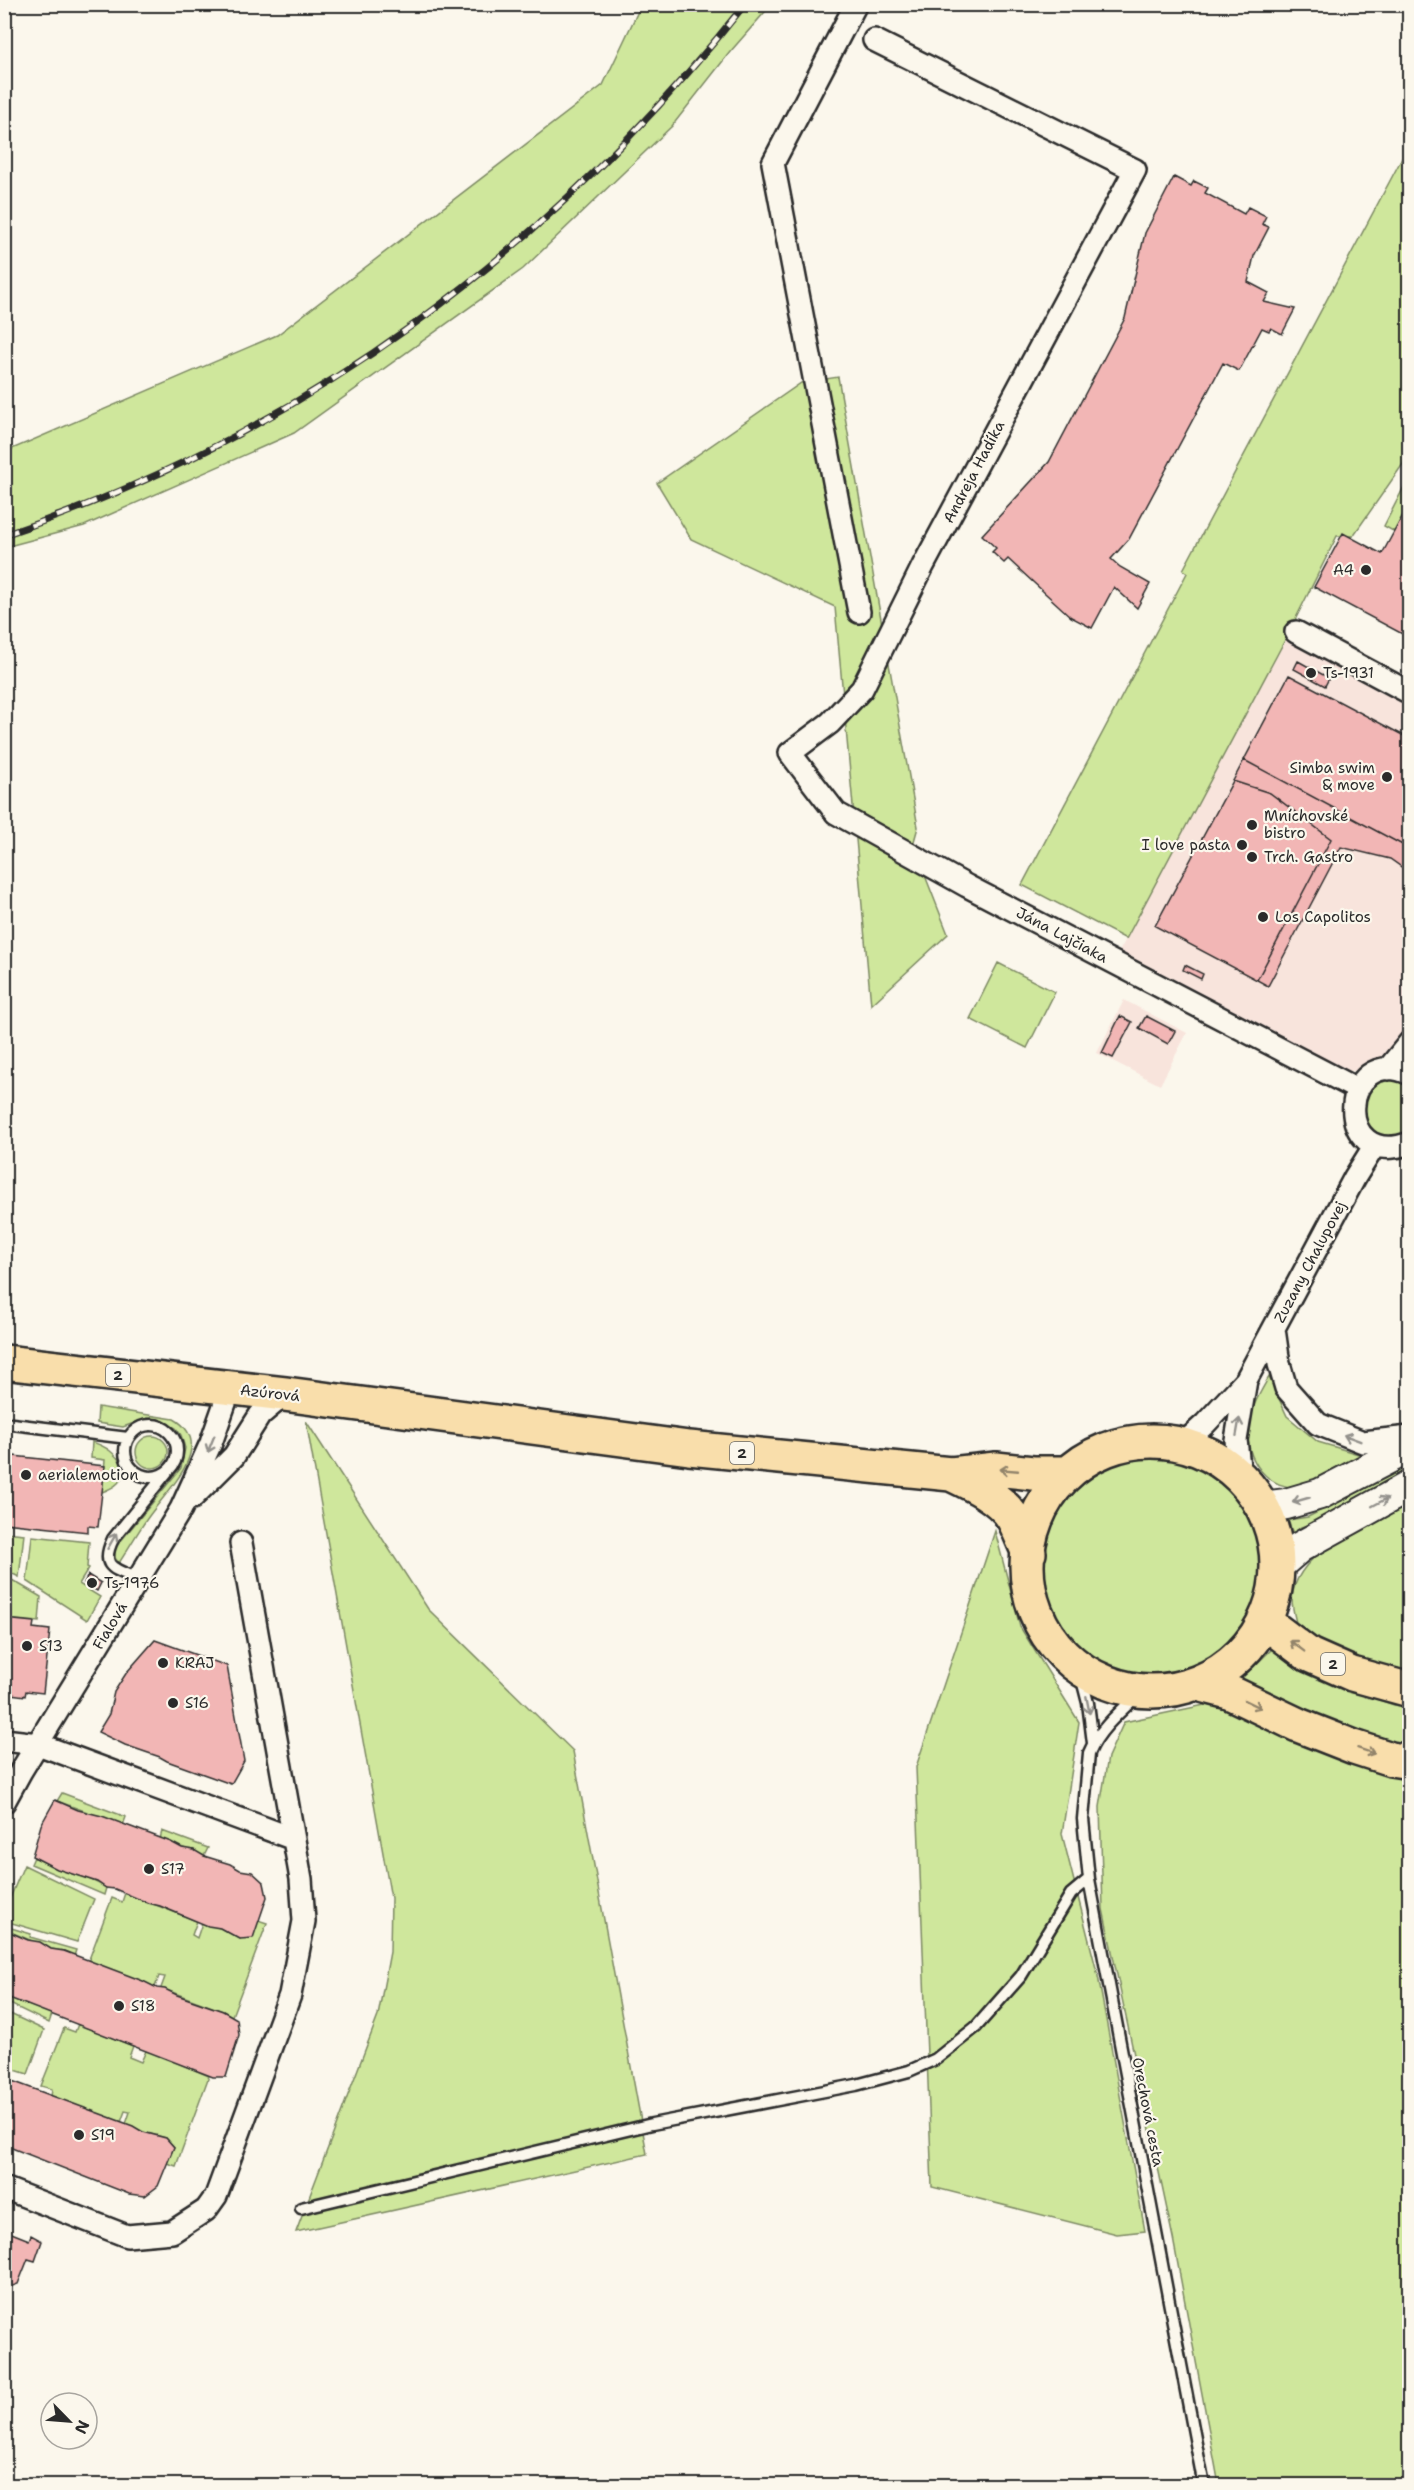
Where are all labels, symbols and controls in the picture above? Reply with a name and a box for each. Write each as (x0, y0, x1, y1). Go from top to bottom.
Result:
street label: Andreja Hadíka (939, 417, 1010, 527)
place label: A4 (1333, 560, 1354, 580)
marker: A4 (1359, 563, 1373, 577)
place label: Ts-1931 (1323, 663, 1374, 683)
marker: Ts-1931 (1304, 666, 1318, 680)
place label: Simba swim & move (1290, 758, 1375, 795)
marker: Simba swim & move (1380, 770, 1394, 784)
place label: Mníchovské bistro (1264, 806, 1348, 843)
marker: Mníchovské bistro (1245, 818, 1259, 832)
place label: I love pasta (1142, 835, 1231, 855)
marker: I love pasta (1235, 838, 1249, 852)
place label: Trch. Gastro (1264, 847, 1353, 867)
marker: Trch. Gastro (1245, 850, 1259, 864)
street label: Jána Lajčiaka (1013, 902, 1112, 968)
place label: Los Capolitos (1275, 907, 1371, 927)
marker: Los Capolitos (1256, 910, 1270, 924)
street label: Zuzany Chalupovej (1269, 1198, 1351, 1326)
road number: 2 (106, 1364, 130, 1386)
street label: Azúrová (239, 1380, 301, 1406)
one-way arrow (1233, 1418, 1244, 1438)
one-way arrow (1343, 1431, 1362, 1442)
one-way arrow (204, 1434, 215, 1452)
road number: 2 (730, 1442, 754, 1464)
one-way arrow (1000, 1464, 1020, 1475)
place label: aerialemotion (38, 1465, 138, 1485)
marker: aerialemotion (19, 1468, 33, 1482)
one-way arrow (1291, 1495, 1310, 1506)
one-way arrow (1371, 1496, 1389, 1507)
one-way arrow (107, 1533, 119, 1550)
place label: Ts-1976 (104, 1573, 159, 1593)
marker: Ts-1976 (85, 1576, 99, 1590)
street label: Fialová (88, 1598, 132, 1653)
place label: S13 (39, 1636, 63, 1656)
marker: S13 (20, 1639, 34, 1653)
one-way arrow (1290, 1640, 1306, 1652)
place label: KRAJ (175, 1653, 214, 1673)
road number: 2 (1321, 1653, 1345, 1675)
marker: KRAJ (156, 1656, 170, 1670)
place label: S16 (185, 1693, 209, 1713)
one-way arrow (1082, 1695, 1093, 1715)
marker: S16 (166, 1696, 180, 1710)
one-way arrow (1244, 1698, 1262, 1710)
one-way arrow (1356, 1746, 1375, 1757)
place label: S17 (161, 1859, 185, 1879)
marker: S17 (142, 1862, 156, 1876)
place label: S18 (131, 1996, 155, 2016)
marker: S18 (112, 1999, 126, 2013)
street label: Orechová cesta (1128, 2056, 1169, 2169)
place label: S19 (91, 2125, 115, 2145)
marker: S19 (72, 2128, 86, 2142)
north arrow (39, 2391, 99, 2451)
text: N (70, 2417, 94, 2437)

